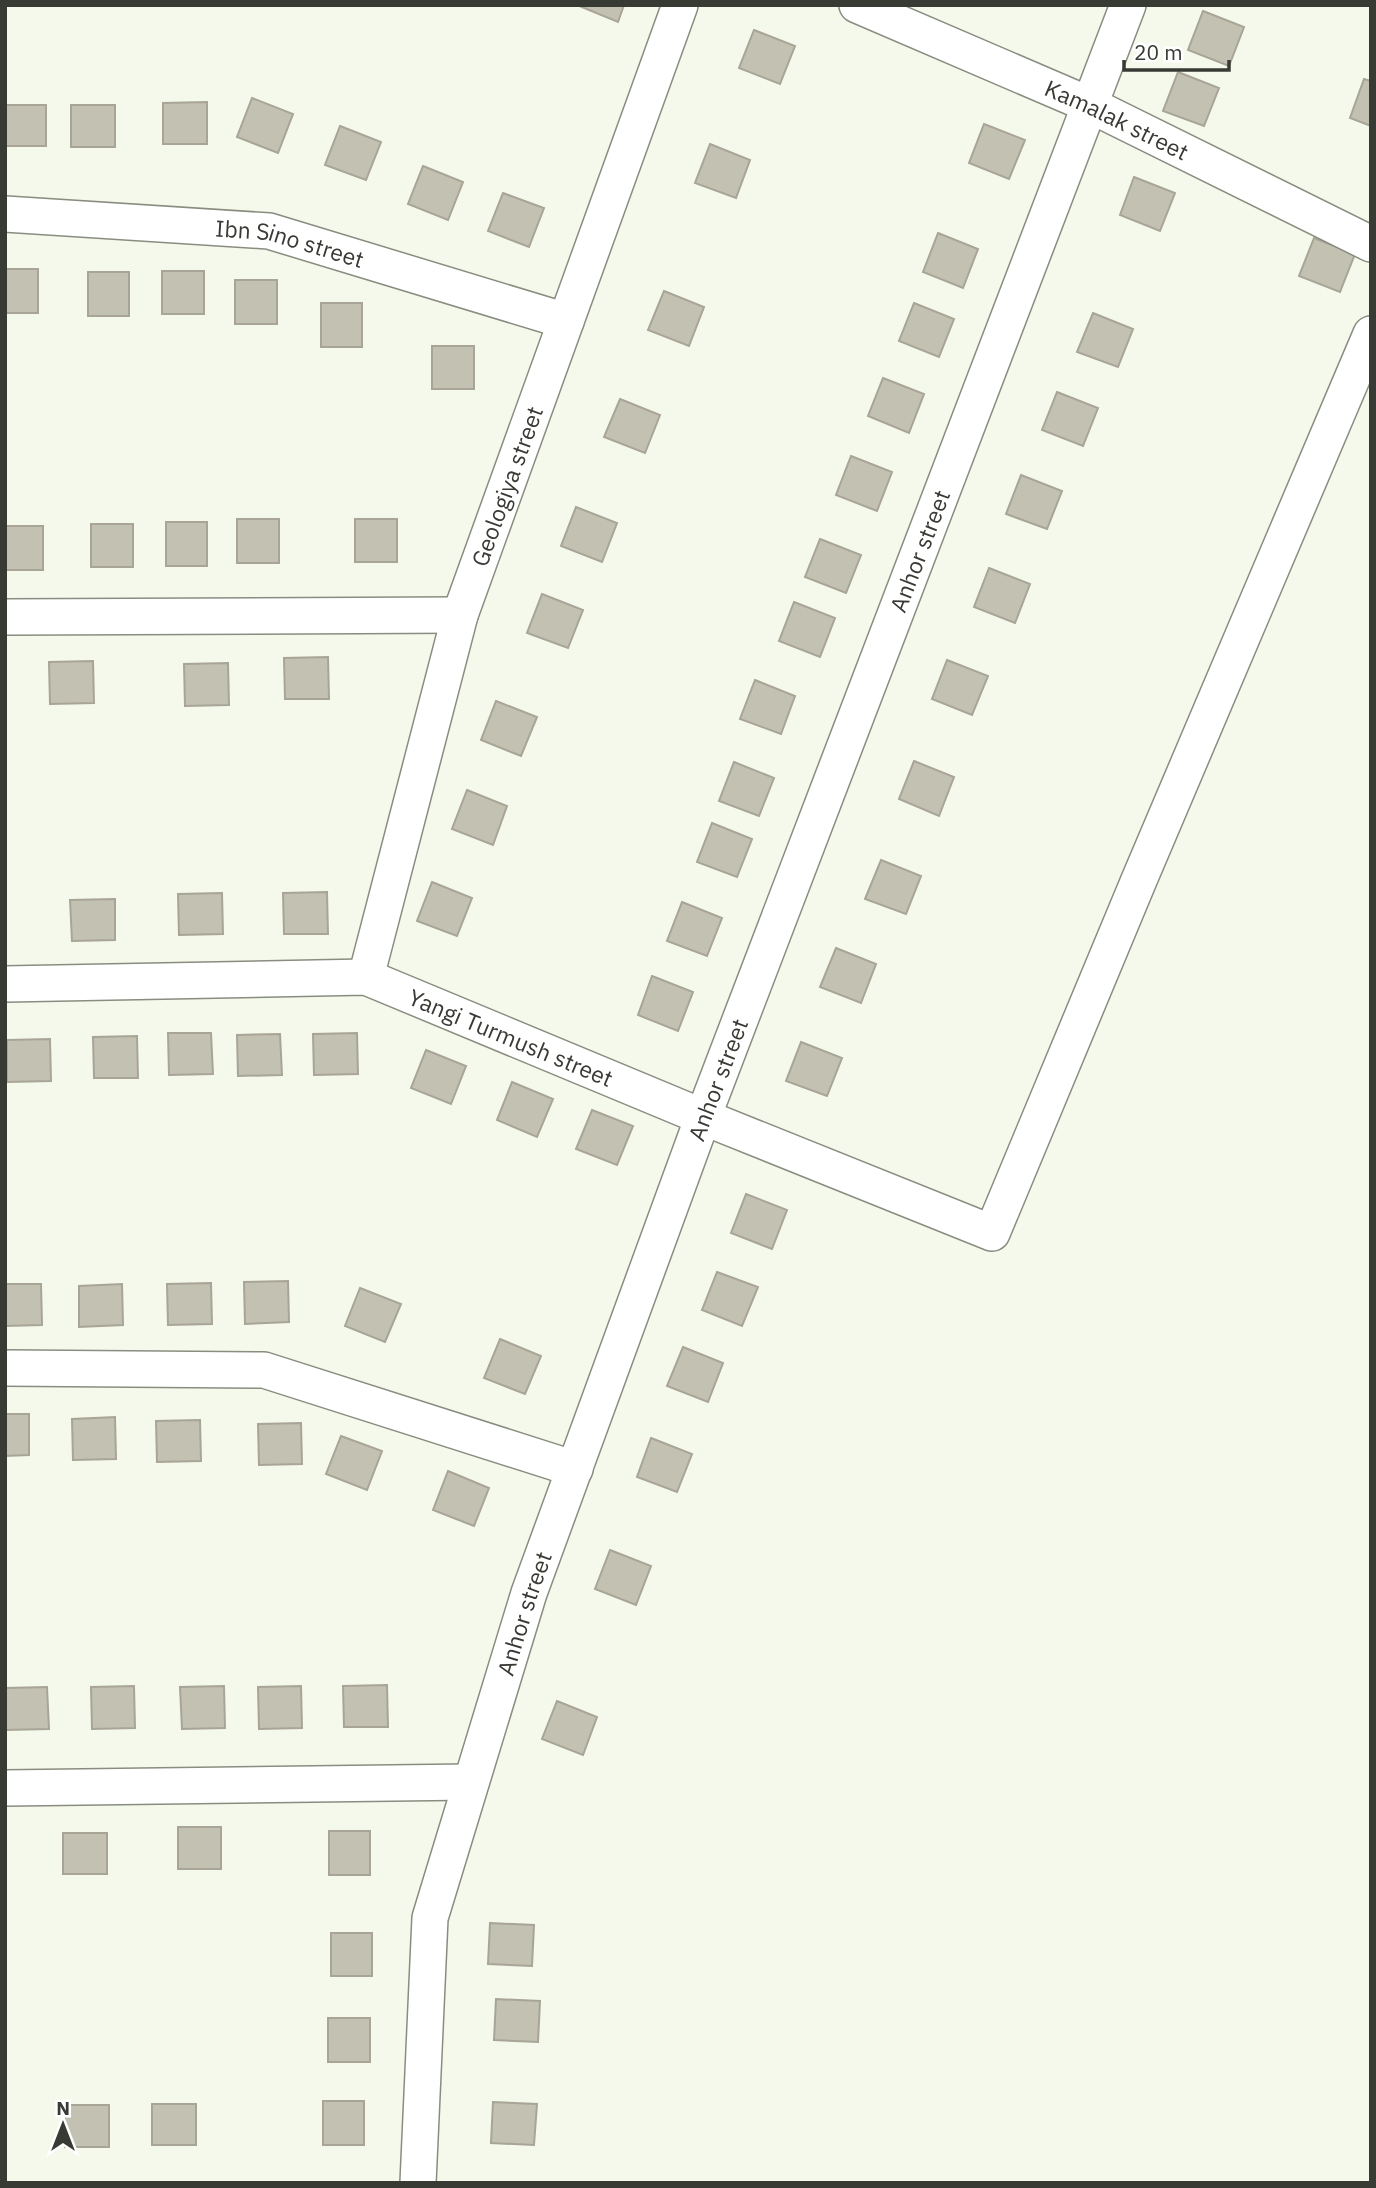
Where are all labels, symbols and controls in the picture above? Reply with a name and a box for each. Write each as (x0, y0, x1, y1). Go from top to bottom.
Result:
scale bar (1124, 28, 1229, 72)
text: 20 m (1134, 38, 1183, 66)
street label: Kamalak street (1040, 72, 1194, 167)
street label: Ibn Sino street (214, 213, 368, 274)
street label: Geologiya street (464, 402, 549, 570)
street label: Anhor street (882, 485, 956, 616)
street label: Yangi Turmush street (404, 981, 618, 1093)
street label: Anhor street (681, 1014, 754, 1145)
street label: Anhor street (490, 1547, 558, 1679)
north arrow (28, 2090, 98, 2160)
text: N (56, 2096, 70, 2120)

